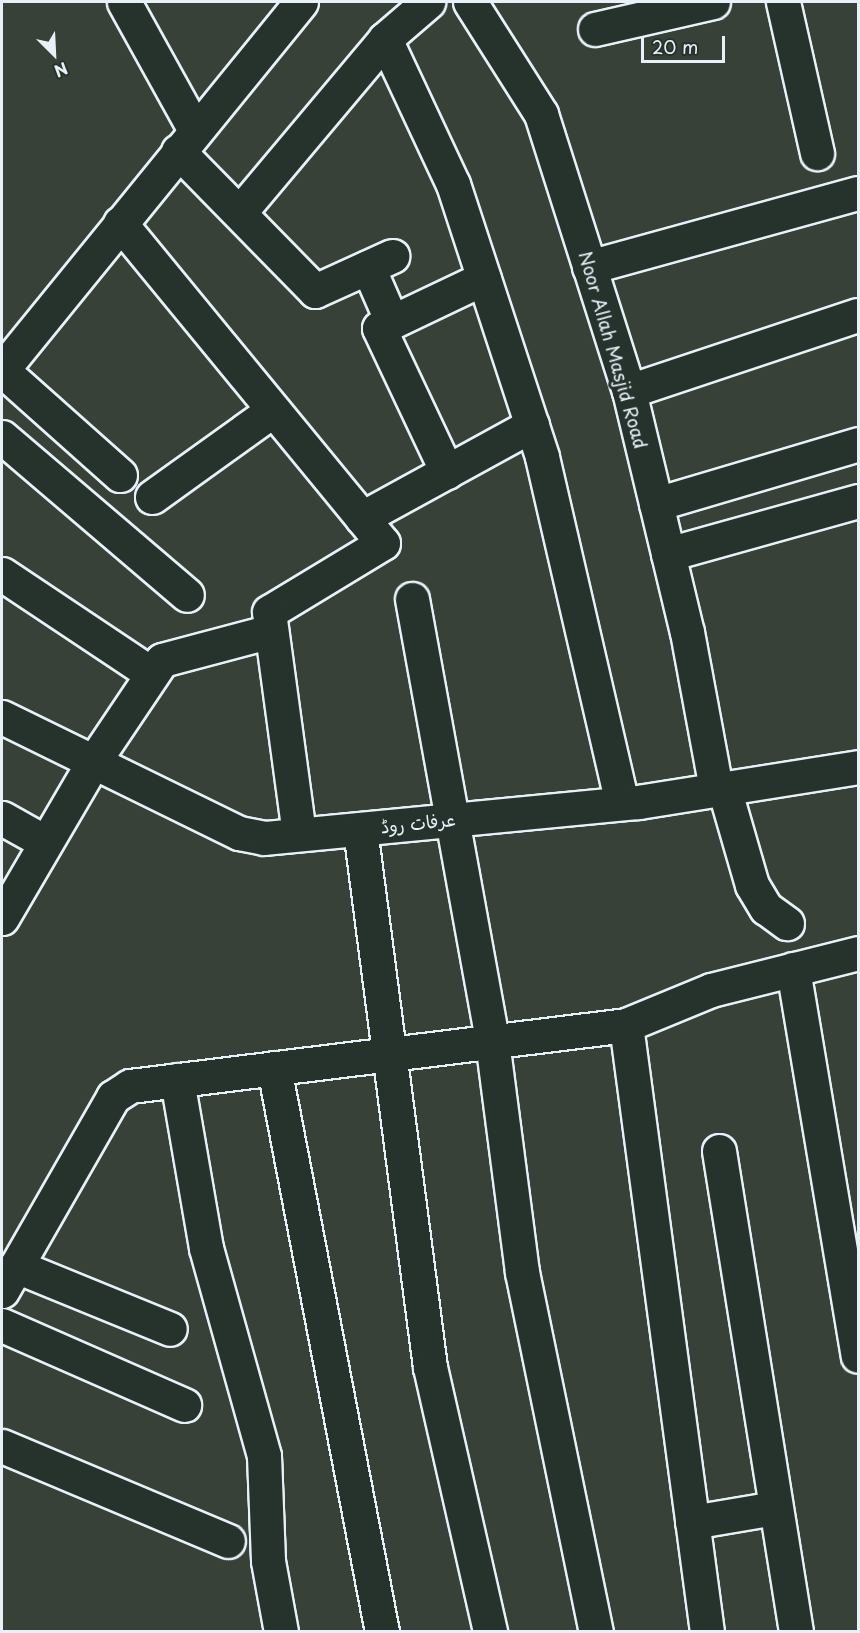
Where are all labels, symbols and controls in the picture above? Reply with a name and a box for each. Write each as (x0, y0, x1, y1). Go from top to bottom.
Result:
north arrow (24, 24, 84, 84)
scale bar (644, 24, 728, 62)
text: 20 m (652, 33, 698, 60)
text: N (51, 57, 72, 84)
street label: Noor Allah Masjid Road (574, 248, 652, 452)
street label: عرفات روڈ (379, 808, 457, 838)

